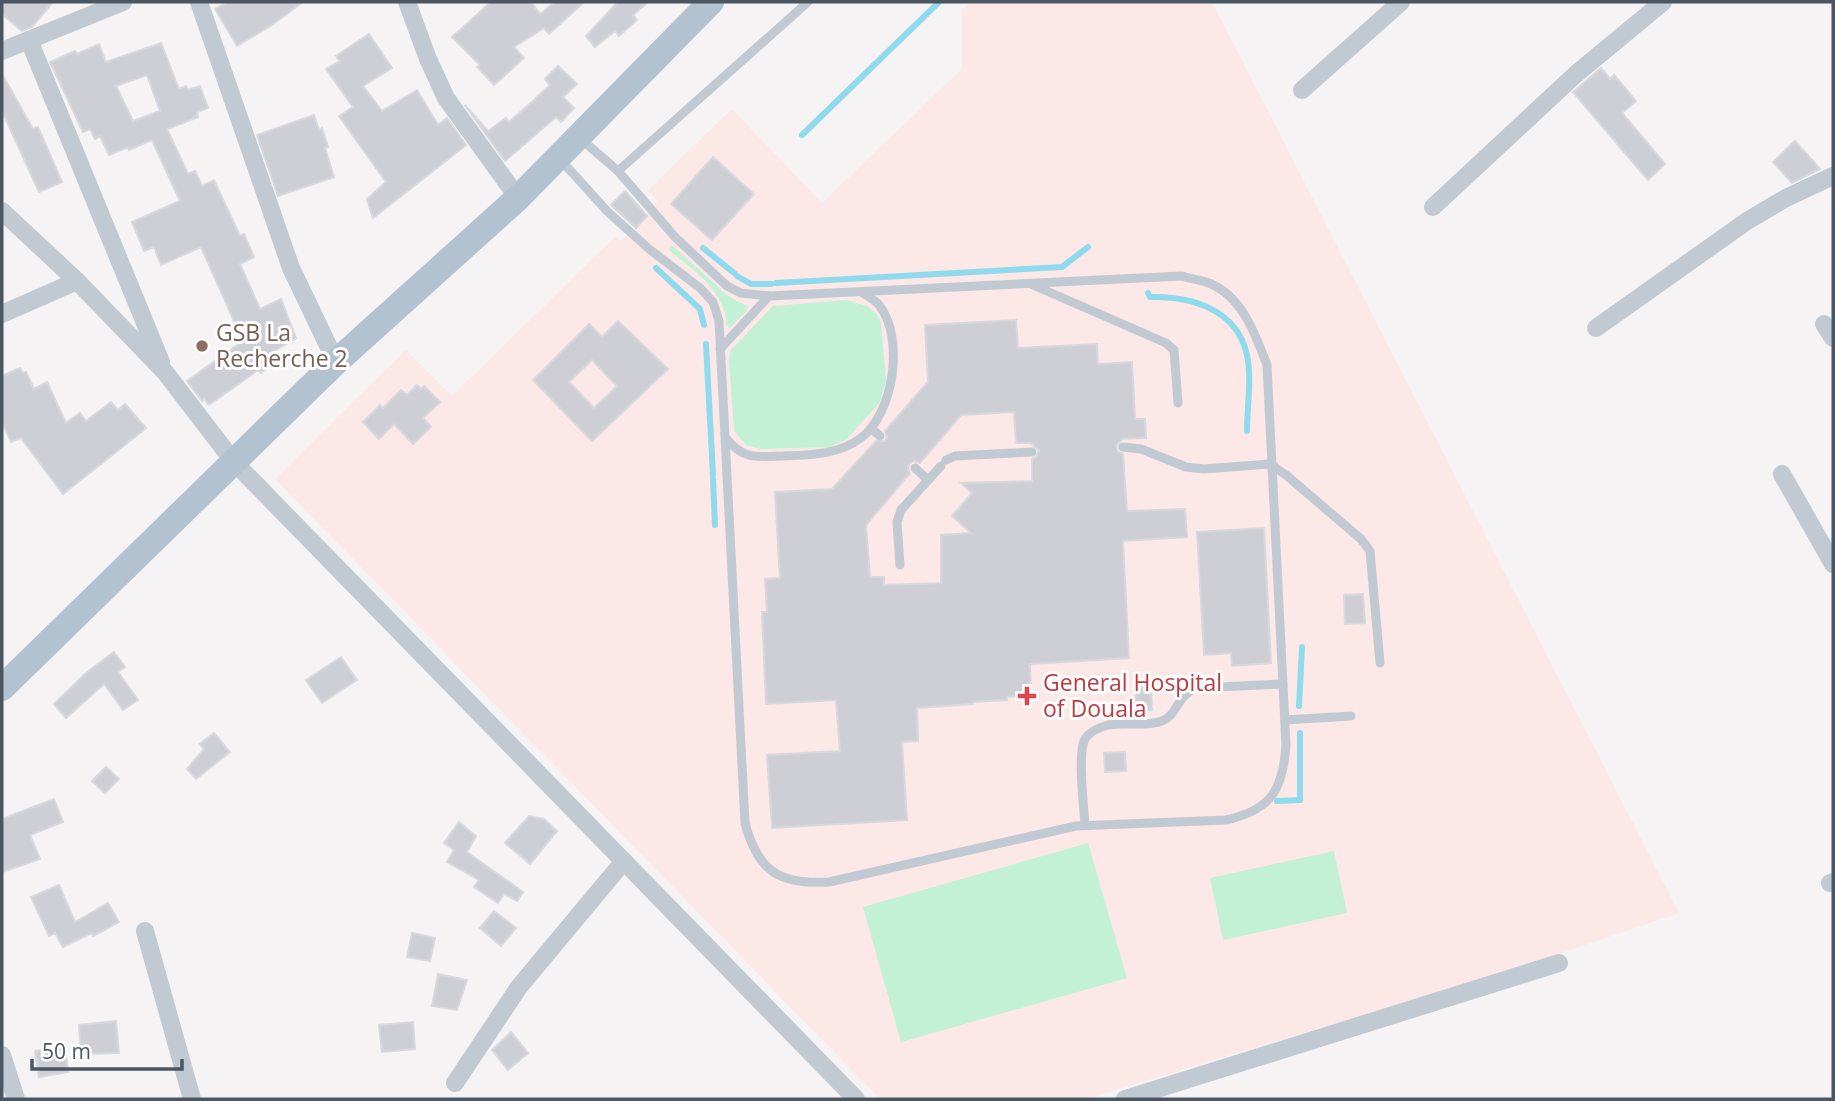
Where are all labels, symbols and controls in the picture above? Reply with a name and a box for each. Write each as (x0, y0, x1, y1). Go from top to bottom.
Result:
place label: GSB La Recherche 2 (216, 316, 348, 374)
marker: GSB La Recherche 2 (194, 338, 210, 354)
place label: General Hospital of Douala (1043, 666, 1222, 724)
marker: General Hospital of Douala (1017, 686, 1037, 706)
scale bar (32, 1028, 182, 1072)
text: 50 m (42, 1037, 91, 1065)

